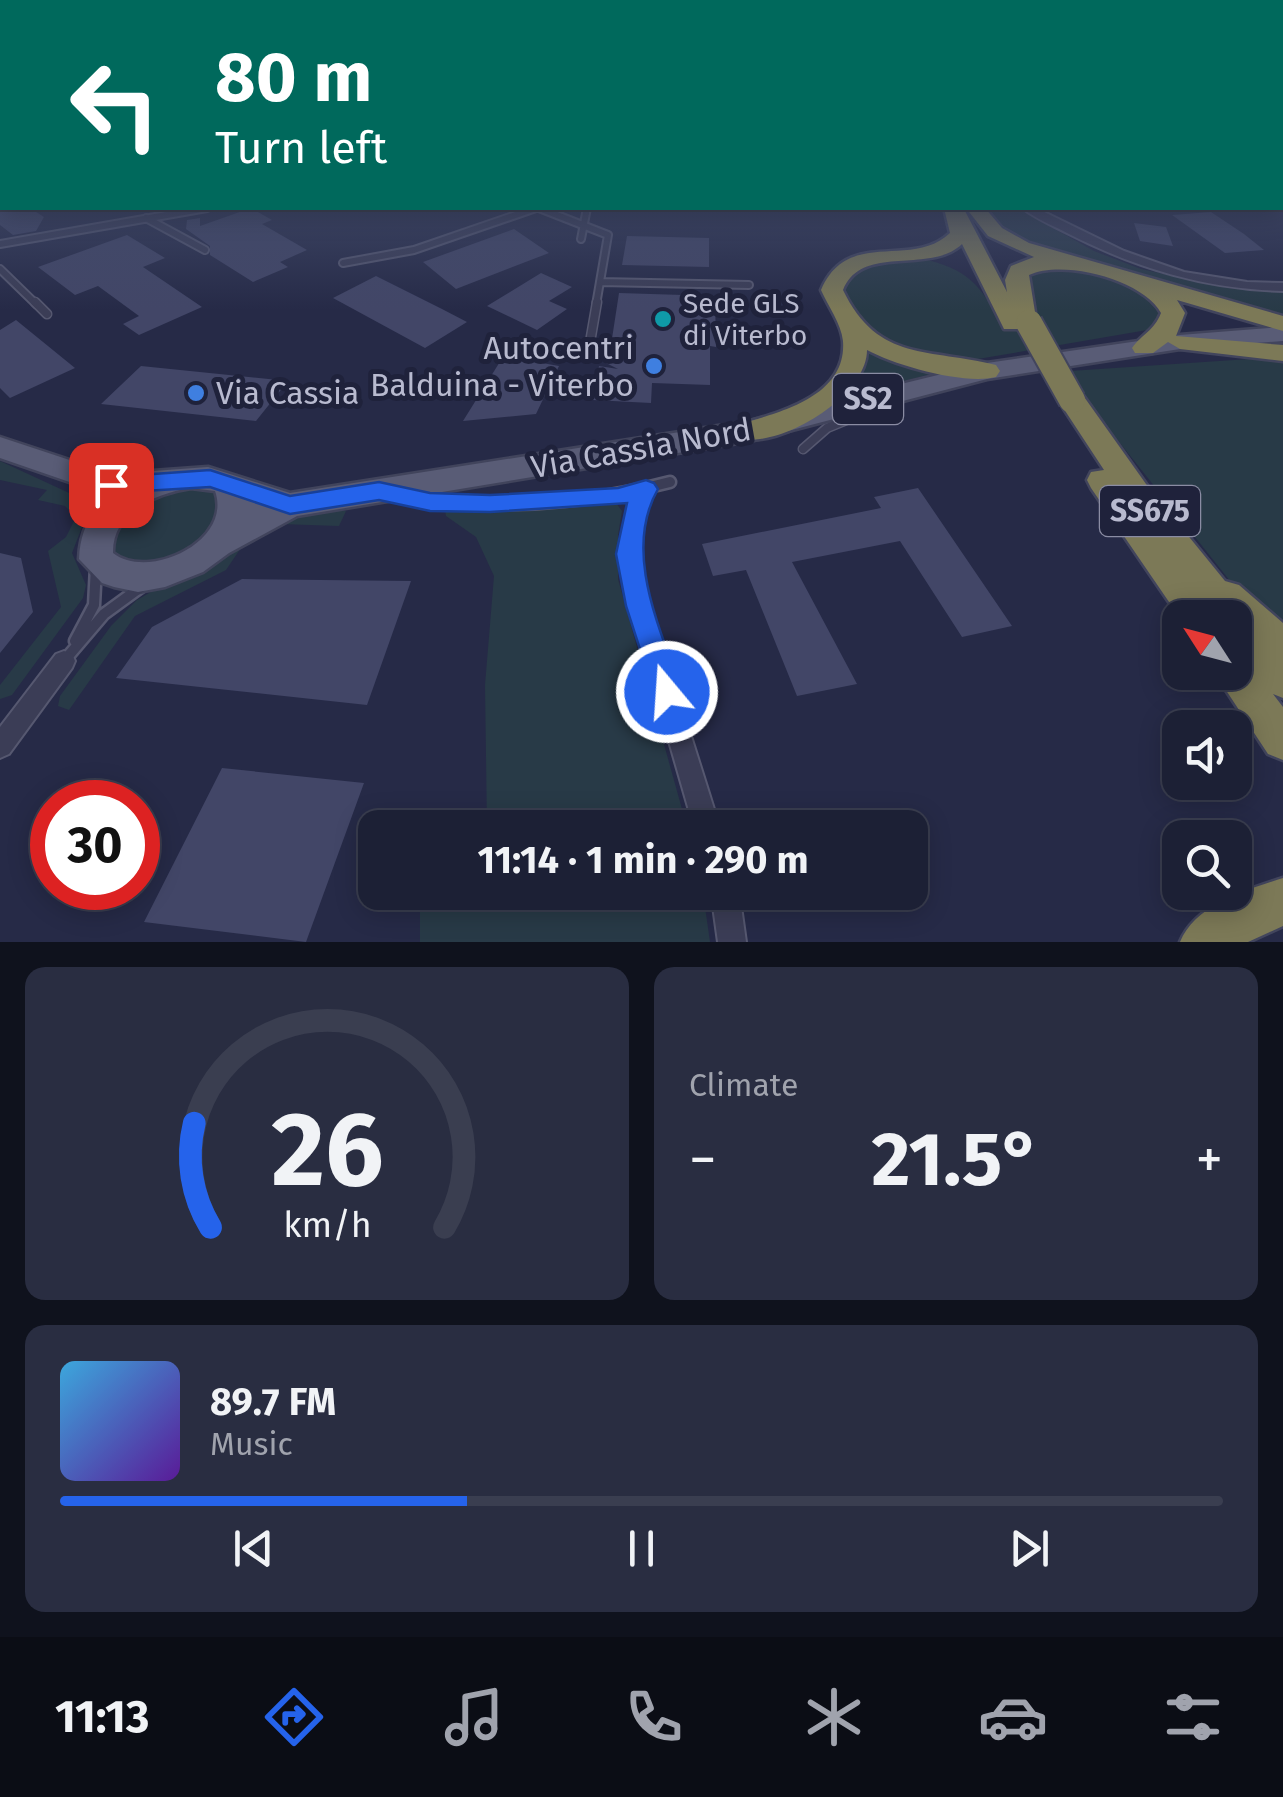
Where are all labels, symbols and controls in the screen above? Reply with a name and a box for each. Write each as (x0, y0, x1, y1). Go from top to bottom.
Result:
text: 80 m (215, 36, 372, 120)
icon: left (50, 40, 180, 170)
text: Turn left (215, 121, 387, 175)
place label: Sede GLS di Viterbo (683, 287, 807, 352)
marker: Sede GLS di Viterbo (652, 308, 674, 330)
place label: Autocentri Balduina - Viterbo (370, 329, 634, 404)
marker: Autocentri Balduina - Viterbo (643, 355, 665, 377)
place label: Via Cassia (216, 374, 359, 412)
road number: SS2 (833, 374, 903, 424)
marker: Via Cassia (185, 382, 207, 404)
street label: Via Cassia Nord (528, 410, 754, 486)
pin (69, 443, 154, 528)
icon: arrive (84, 458, 139, 513)
road number: SS675 (1100, 486, 1200, 536)
north arrow (1162, 600, 1252, 690)
map controls (1162, 600, 1252, 910)
position arrow (615, 640, 719, 744)
button: sound (1162, 710, 1252, 800)
speed limit sign: 30 (30, 780, 160, 910)
button: search (1162, 820, 1252, 910)
text: 11:14 · 1 min · 290 m (477, 837, 809, 883)
text: Climate (689, 1066, 798, 1104)
text: 26 (271, 1088, 383, 1213)
text: 21.5° (871, 1115, 1041, 1205)
text: − (689, 1127, 717, 1193)
text: + (1196, 1127, 1223, 1193)
text: km/h (283, 1204, 371, 1246)
text: 89.7 FM (210, 1379, 336, 1425)
text: Music (210, 1425, 293, 1463)
icon: previous (226, 1521, 281, 1576)
icon: pause (614, 1521, 669, 1576)
icon: next (1002, 1521, 1057, 1576)
icon: directions (259, 1682, 329, 1752)
icon: music (439, 1682, 509, 1752)
icon: phone (619, 1682, 689, 1752)
icon: climate (799, 1682, 869, 1752)
icon: car (978, 1682, 1048, 1752)
icon: filters (1158, 1682, 1228, 1752)
text: 11:13 (55, 1690, 149, 1744)

